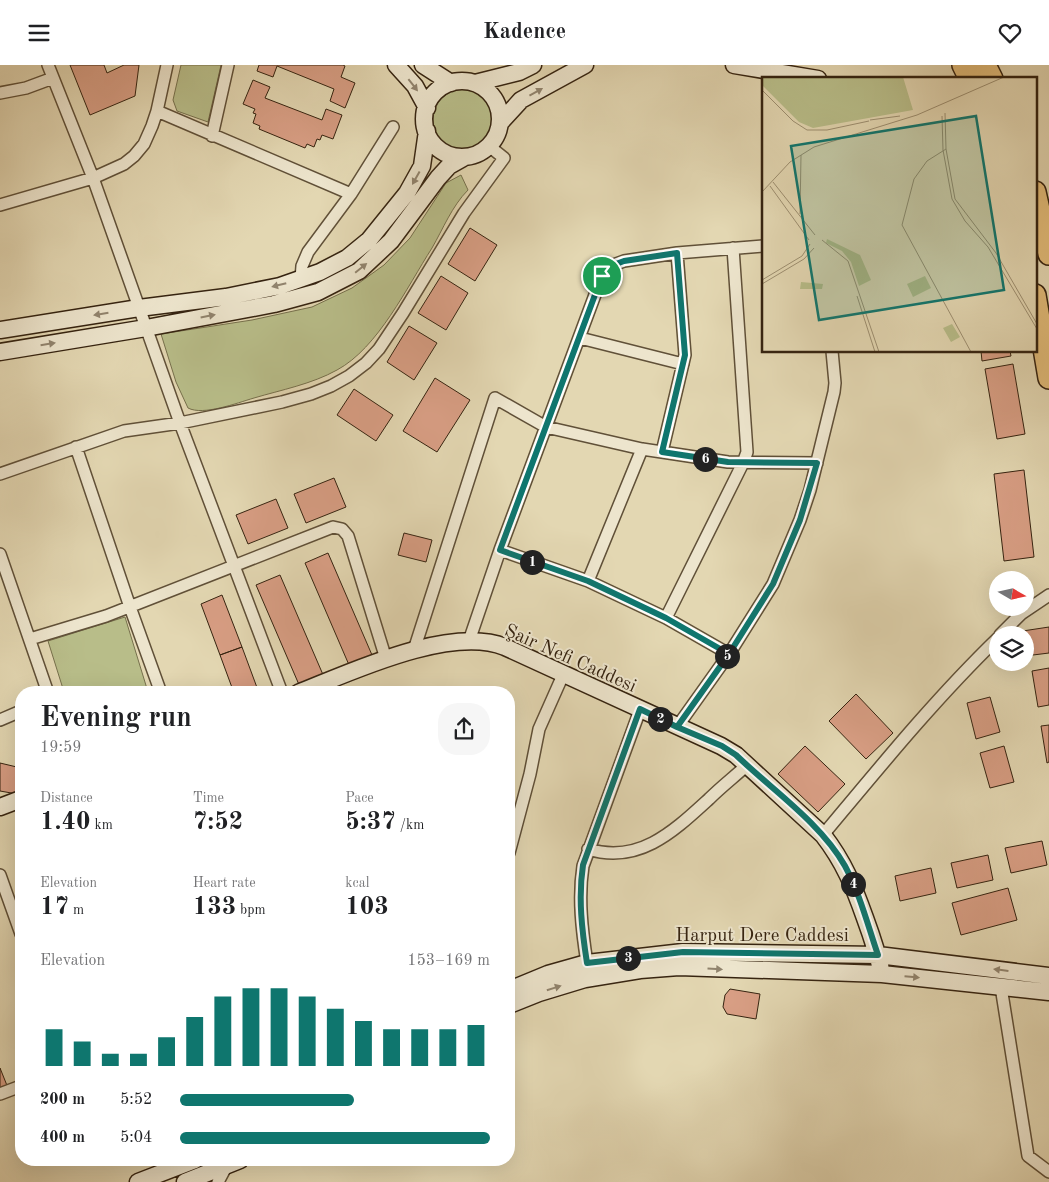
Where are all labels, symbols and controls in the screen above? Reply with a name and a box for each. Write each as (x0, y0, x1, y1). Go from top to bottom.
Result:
icon: menu (25, 19, 53, 47)
icon: heart (996, 19, 1024, 47)
text: Kadence (483, 21, 566, 43)
inset map (762, 77, 1036, 353)
one-way arrow (407, 78, 418, 91)
one-way arrow (530, 87, 543, 96)
one-way arrow (411, 171, 420, 185)
pin (581, 255, 623, 297)
one-way arrow (355, 262, 368, 273)
icon: arrive (588, 262, 616, 290)
one-way arrow (271, 282, 286, 290)
one-way arrow (93, 310, 109, 318)
one-way arrow (201, 312, 216, 320)
one-way arrow (40, 339, 56, 347)
pin: 6 (692, 447, 718, 471)
text: 6 (701, 452, 710, 466)
pin: 1 (520, 549, 544, 575)
text: 1 (528, 555, 537, 569)
north arrow (989, 571, 1034, 616)
map controls (989, 571, 1034, 671)
street label: Şair Nefi Caddesi (501, 622, 639, 697)
button: layers (989, 626, 1034, 671)
pin: 5 (714, 643, 740, 669)
text: 5 (723, 649, 732, 663)
button: share (438, 703, 490, 755)
text: Evening run (40, 705, 192, 733)
pin: 2 (648, 707, 672, 731)
text: 2 (656, 712, 665, 726)
text: 19:59 (40, 740, 82, 756)
text: Distance (40, 791, 93, 805)
text: Time (193, 791, 224, 805)
text: Pace (345, 791, 374, 805)
text: 1.40 (40, 810, 91, 835)
text: 7:52 (193, 810, 243, 835)
text: 5:37 (345, 810, 396, 835)
text: km (91, 818, 113, 832)
text: /km (396, 818, 424, 832)
pin: 4 (840, 871, 866, 897)
text: Elevation (40, 876, 97, 890)
text: Heart rate (193, 876, 256, 890)
text: kcal (345, 876, 369, 890)
text: 4 (849, 877, 858, 891)
text: 17 (40, 895, 69, 920)
text: 133 (193, 895, 236, 920)
text: 103 (345, 895, 389, 920)
text: m (69, 903, 84, 917)
text: bpm (236, 903, 266, 917)
street label: Harput Dere Caddesi (675, 927, 849, 946)
pin: 3 (616, 945, 640, 971)
text: 3 (624, 951, 633, 965)
text: Elevation (40, 953, 105, 969)
text: 153–169 m (407, 953, 490, 969)
one-way arrow (707, 965, 723, 973)
one-way arrow (992, 966, 1008, 974)
one-way arrow (904, 973, 920, 981)
one-way arrow (547, 984, 562, 992)
text: 200 m (40, 1092, 85, 1108)
text: 5:52 (120, 1092, 152, 1108)
text: 400 m (40, 1130, 85, 1146)
text: 5:04 (120, 1130, 152, 1146)

